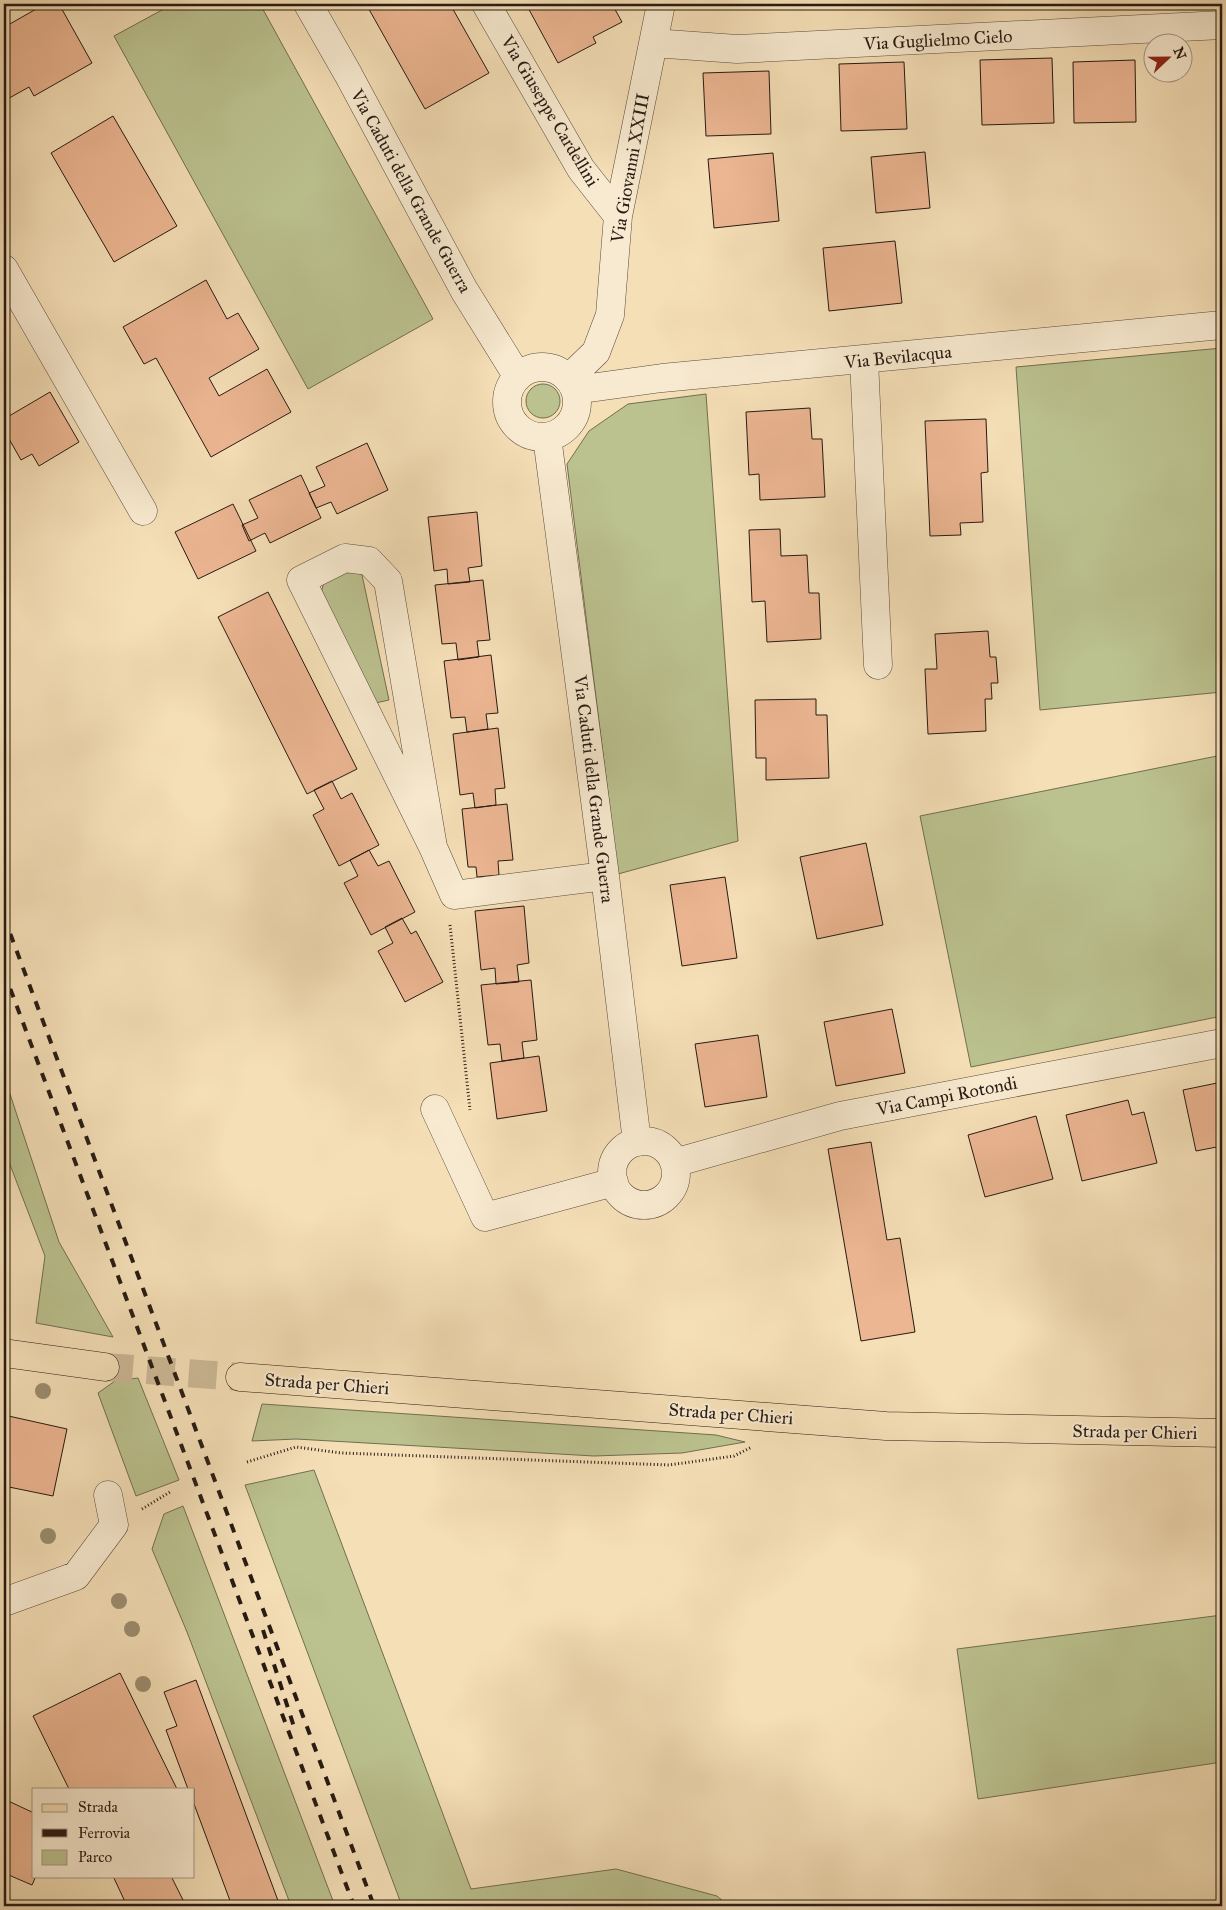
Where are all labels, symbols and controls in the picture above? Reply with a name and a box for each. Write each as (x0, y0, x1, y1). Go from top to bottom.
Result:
street label: Via Guglielmo Cielo (862, 25, 1013, 56)
street label: Via Giuseppe Cardellini (496, 31, 604, 191)
north arrow (1144, 32, 1194, 82)
text: N (1169, 45, 1190, 62)
street label: Via Caduti della Grande Guerra (345, 84, 476, 297)
street label: Via Giovanni XXIII (606, 91, 654, 246)
street label: Via Bevilacqua (842, 340, 953, 375)
street label: Via Caduti della Grande Guerra (569, 673, 619, 905)
street label: Via Campi Rotondi (874, 1072, 1019, 1121)
street label: Strada per Chieri (264, 1369, 390, 1399)
street label: Strada per Chieri (668, 1399, 794, 1429)
street label: Strada per Chieri (1072, 1420, 1198, 1444)
legend (32, 1788, 195, 1878)
text: Strada (78, 1798, 118, 1816)
text: Ferrovia (78, 1824, 131, 1842)
text: Parco (78, 1848, 113, 1866)

